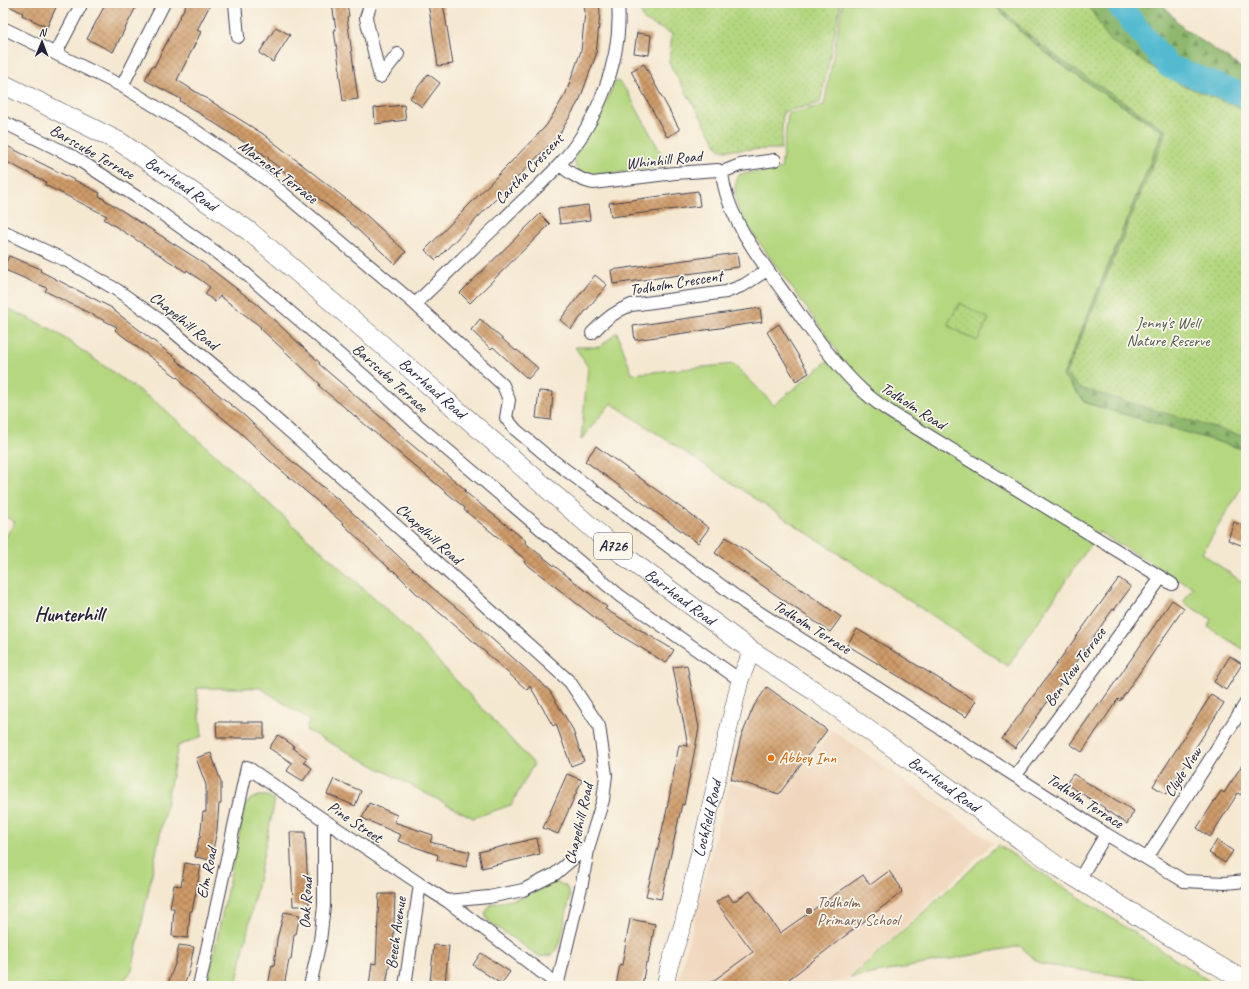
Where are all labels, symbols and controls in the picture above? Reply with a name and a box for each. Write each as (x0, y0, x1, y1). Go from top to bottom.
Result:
north arrow (22, 22, 62, 62)
text: N (39, 25, 48, 39)
street label: Barscube Terrace (46, 120, 139, 185)
street label: Cartha Crescent (490, 128, 569, 209)
street label: Marnock Terrace (235, 136, 323, 209)
street label: Whinhill Road (625, 146, 706, 174)
street label: Barrhead Road (141, 152, 223, 218)
street label: Todholm Crescent (628, 265, 726, 300)
street label: Chapelhill Road (146, 287, 224, 356)
park label: Jenny's Well Nature Reserve (1126, 313, 1211, 351)
street label: Barscube Terrace (348, 339, 433, 418)
street label: Barrhead Road (395, 354, 472, 425)
street label: Todholm Road (877, 378, 952, 436)
street label: Chapelhill Road (392, 499, 468, 571)
road number: A726 (594, 533, 632, 559)
street label: Barrhead Road (641, 564, 721, 632)
street label: Todholm Terrace (770, 595, 856, 660)
district label: Hunterhill (34, 602, 107, 627)
street label: Ben View Terrace (1040, 622, 1111, 710)
street label: Clyde View (1160, 742, 1207, 801)
place label: Abbey Inn (779, 748, 837, 768)
street label: Barrhead Road (905, 752, 986, 818)
marker: Abbey Inn (766, 753, 776, 763)
street label: Todholm Terrace (1043, 769, 1129, 834)
street label: Lochfield Road (689, 775, 727, 859)
street label: Chapelhill Road (560, 779, 599, 866)
street label: Pine Street (324, 797, 387, 848)
street label: Elm Road (192, 843, 223, 900)
street label: Oak Road (295, 874, 317, 929)
place label: Todholm Primary School (817, 892, 903, 930)
street label: Beech Avenue (381, 894, 411, 970)
marker: Todholm Primary School (804, 906, 814, 916)

